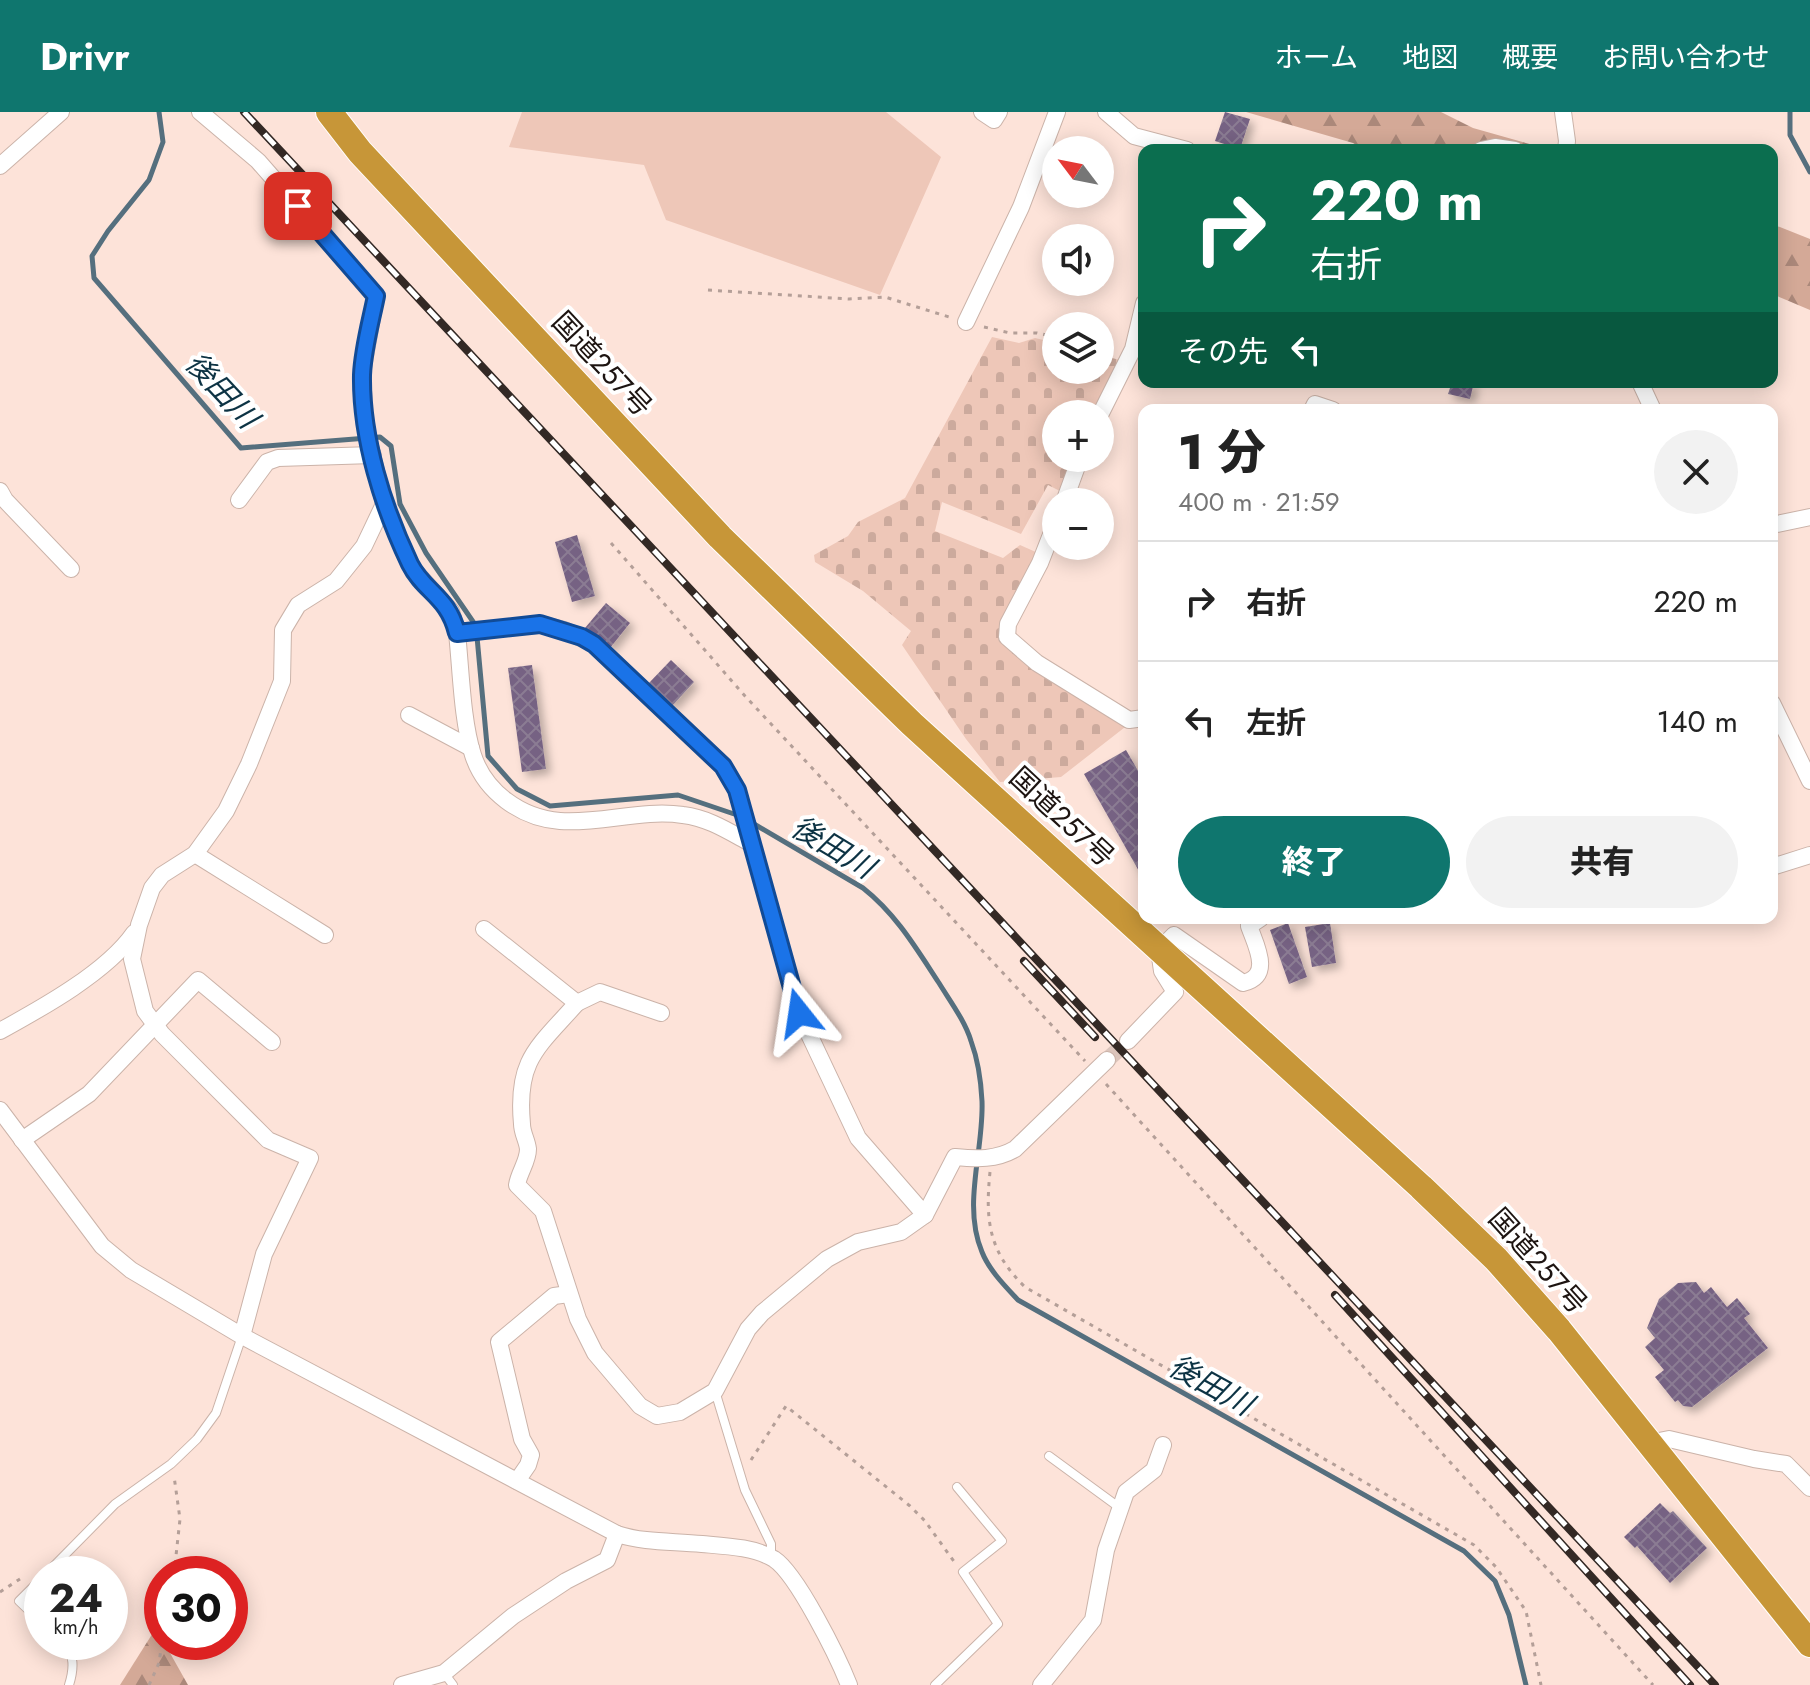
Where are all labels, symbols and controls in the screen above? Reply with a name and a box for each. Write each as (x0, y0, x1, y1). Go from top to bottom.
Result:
text: Drivr (40, 29, 130, 84)
text: ホーム (1275, 37, 1358, 78)
text: 地図 (1402, 37, 1458, 78)
text: 概要 (1502, 37, 1558, 78)
text: お問い合わせ (1602, 37, 1770, 78)
north arrow (1042, 136, 1114, 208)
map controls (1042, 136, 1114, 560)
text: 220 m (1310, 160, 1483, 241)
pin (264, 172, 332, 240)
icon: right (1178, 176, 1282, 280)
icon: arrive (276, 184, 320, 228)
button: sound (1042, 224, 1114, 296)
text: 右折 (1310, 238, 1382, 290)
street label: 国道257号 (543, 302, 661, 426)
button: layers (1042, 312, 1114, 384)
icon: left (1284, 328, 1328, 372)
text: その先 (1178, 330, 1268, 373)
water label: 後田川 (176, 342, 270, 440)
button: + (1042, 400, 1114, 472)
text: 1 分 (1178, 418, 1266, 487)
button: close (1654, 430, 1738, 514)
text: 400 m · 21:59 (1178, 483, 1340, 521)
button: − (1042, 488, 1114, 560)
icon: right (1178, 579, 1222, 623)
text: 220 m (1653, 580, 1738, 623)
text: 右折 (1246, 581, 1306, 624)
icon: left (1178, 699, 1222, 743)
text: 140 m (1657, 700, 1738, 743)
text: 左折 (1246, 701, 1306, 744)
street label: 国道257号 (1000, 758, 1124, 876)
water label: 後田川 (783, 805, 885, 890)
button: 終了 (1178, 816, 1450, 908)
button: 共有 (1466, 816, 1738, 908)
position arrow (757, 971, 841, 1055)
street label: 国道257号 (1479, 1199, 1597, 1323)
water label: 後田川 (1161, 1344, 1263, 1427)
speed limit sign: 30 (144, 1556, 248, 1660)
text: 24 (49, 1569, 103, 1627)
text: km/h (53, 1613, 99, 1642)

